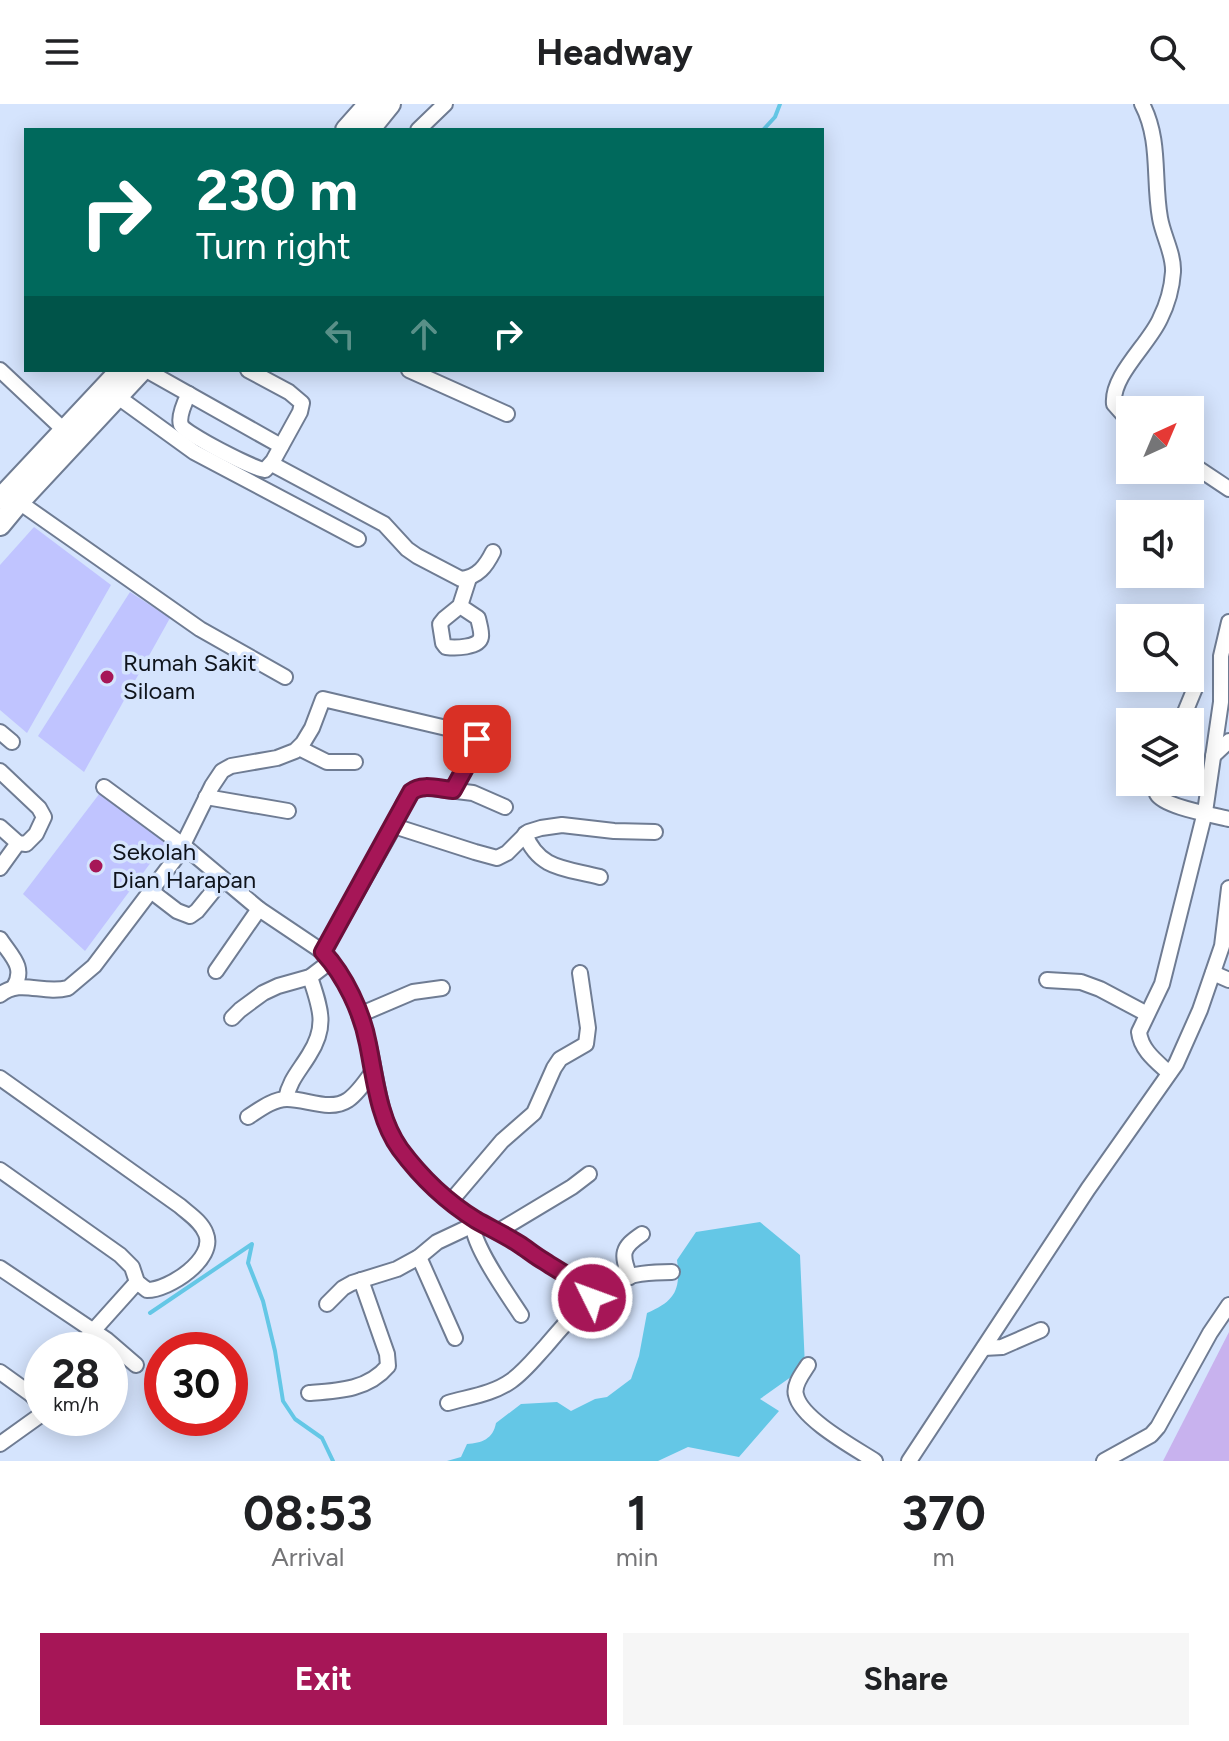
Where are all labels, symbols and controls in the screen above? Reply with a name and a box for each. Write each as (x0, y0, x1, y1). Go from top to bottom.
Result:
icon: menu (40, 30, 84, 74)
icon: search (1145, 30, 1189, 74)
text: Headway (536, 31, 693, 74)
text: 230 m (196, 157, 358, 224)
icon: right (64, 160, 168, 264)
text: Turn right (196, 225, 351, 268)
icon: left (318, 312, 362, 356)
icon: ahead (402, 312, 446, 356)
icon: right (486, 312, 530, 356)
north arrow (1116, 396, 1204, 484)
map controls (1116, 396, 1204, 796)
button: sound (1116, 500, 1204, 588)
button: search (1116, 604, 1204, 692)
place label: Rumah Sakit Siloam (123, 648, 257, 705)
marker: Rumah Sakit Siloam (98, 668, 116, 686)
pin (443, 705, 511, 773)
button: layers (1116, 708, 1204, 796)
icon: arrive (455, 717, 499, 761)
place label: Sekolah Dian Harapan (112, 837, 256, 894)
marker: Sekolah Dian Harapan (87, 857, 105, 875)
position arrow (550, 1256, 634, 1340)
speed limit sign: 30 (144, 1332, 248, 1436)
text: 28 (52, 1350, 100, 1398)
text: km/h (53, 1392, 99, 1416)
text: 08:53 (243, 1484, 373, 1542)
text: 1 (627, 1484, 647, 1542)
text: 370 (901, 1484, 986, 1542)
text: Arrival (271, 1541, 345, 1573)
text: min (616, 1541, 658, 1573)
text: m (933, 1541, 955, 1573)
button: Exit (40, 1633, 607, 1725)
button: Share (623, 1633, 1189, 1725)

